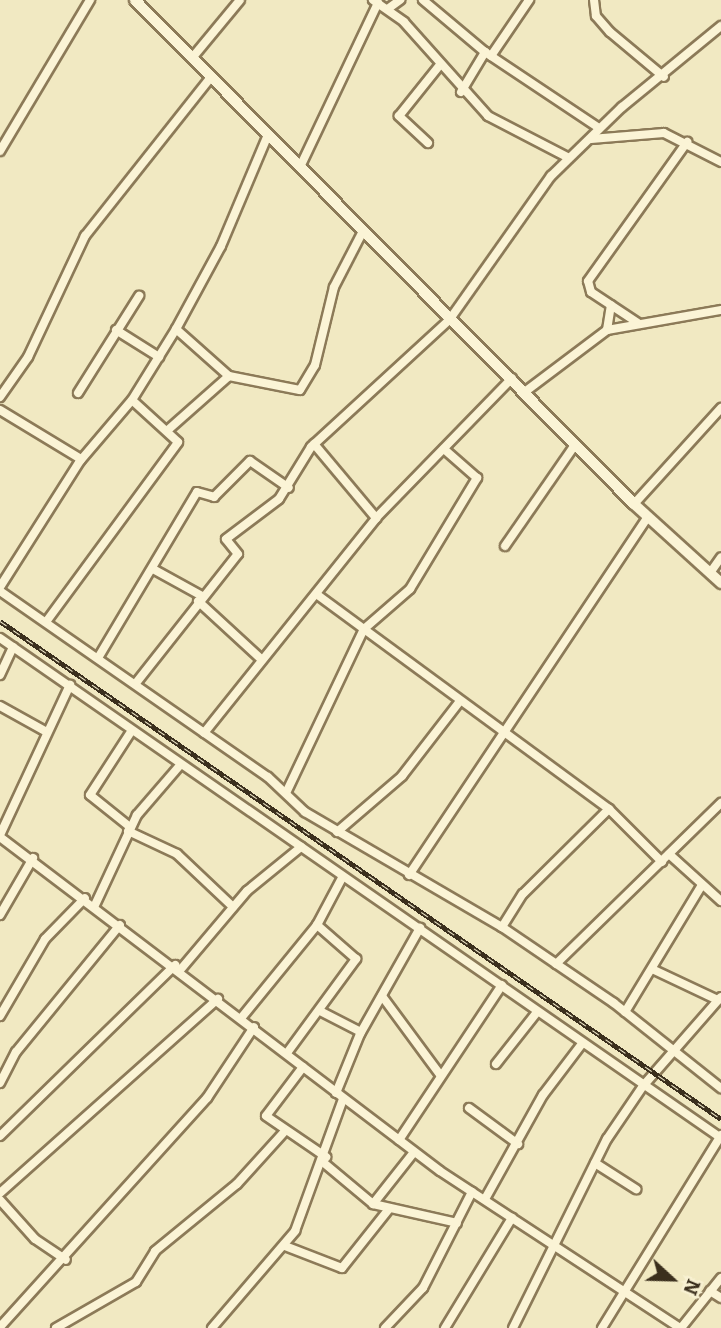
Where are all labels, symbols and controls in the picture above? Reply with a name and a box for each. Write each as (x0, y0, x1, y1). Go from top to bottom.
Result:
north arrow (637, 1244, 707, 1314)
text: N (679, 1276, 705, 1298)

